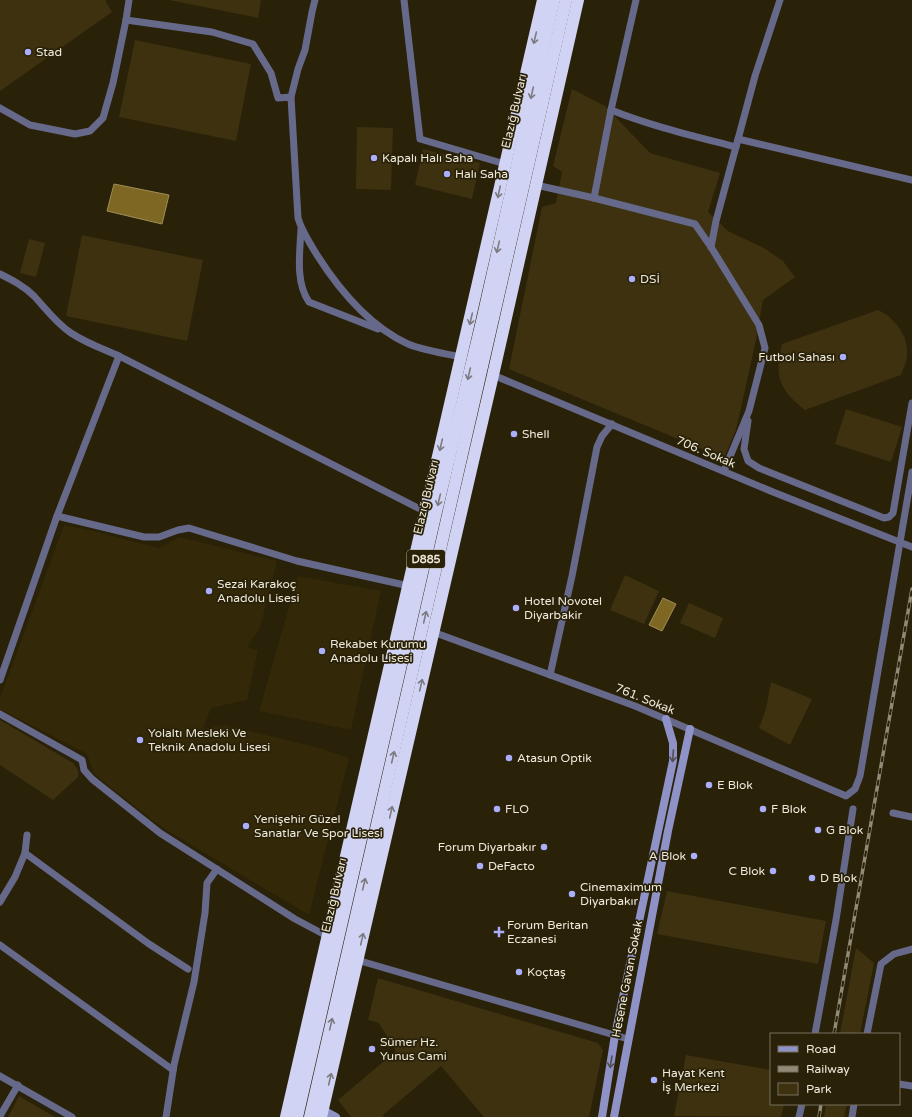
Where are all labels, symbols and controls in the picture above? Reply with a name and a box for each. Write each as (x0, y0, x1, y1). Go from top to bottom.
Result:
one-way arrow (530, 31, 538, 44)
place label: Stad (36, 45, 62, 59)
marker: Stad (23, 47, 33, 57)
street label: Elazığ Bulvarı (499, 72, 529, 150)
one-way arrow (528, 86, 536, 99)
place label: Kapalı Halı Saha (382, 151, 473, 165)
marker: Kapalı Halı Saha (369, 153, 379, 163)
place label: Halı Saha (455, 167, 508, 181)
marker: Halı Saha (442, 169, 452, 179)
one-way arrow (494, 185, 502, 198)
one-way arrow (494, 240, 502, 253)
place label: DSİ (640, 272, 660, 286)
marker: DSİ (627, 274, 637, 284)
one-way arrow (466, 312, 474, 325)
place label: Futbol Sahası (758, 350, 835, 364)
marker: Futbol Sahası (838, 352, 848, 362)
one-way arrow (465, 367, 473, 380)
place label: Shell (522, 427, 549, 441)
marker: Shell (509, 429, 519, 439)
street label: 706. Sokak (674, 433, 738, 471)
one-way arrow (437, 439, 445, 452)
street label: Elazığ Bulvarı (411, 458, 441, 536)
one-way arrow (435, 493, 442, 506)
road number: D885 (407, 550, 445, 568)
place label: Sezai Karakoç Anadolu Lisesi (217, 577, 299, 605)
marker: Sezai Karakoç Anadolu Lisesi (204, 586, 214, 596)
place label: Hotel Novotel Diyarbakir (524, 594, 602, 622)
marker: Hotel Novotel Diyarbakir (511, 603, 521, 613)
one-way arrow (422, 611, 430, 624)
place label: Rekabet Kurumu Anadolu Lisesi (330, 637, 426, 665)
marker: Rekabet Kurumu Anadolu Lisesi (317, 646, 327, 656)
one-way arrow (417, 679, 425, 692)
street label: 761. Sokak (613, 681, 677, 718)
place label: Yolaltı Mesleki Ve Teknik Anadolu Lisesi (148, 726, 270, 754)
marker: Yolaltı Mesleki Ve Teknik Anadolu Lisesi (135, 735, 145, 745)
one-way arrow (669, 749, 676, 762)
one-way arrow (390, 751, 398, 764)
place label: Atasun Optik (517, 751, 592, 765)
marker: Atasun Optik (504, 753, 514, 763)
place label: E Blok (717, 778, 753, 792)
marker: E Blok (704, 780, 714, 790)
place label: FLO (505, 802, 529, 816)
place label: F Blok (771, 802, 807, 816)
marker: FLO (492, 804, 502, 814)
marker: F Blok (758, 804, 768, 814)
one-way arrow (388, 806, 396, 819)
place label: Yenişehir Güzel Sanatlar Ve Spor Lisesi (254, 812, 383, 840)
marker: Yenişehir Güzel Sanatlar Ve Spor Lisesi (241, 821, 251, 831)
place label: G Blok (826, 823, 864, 837)
marker: G Blok (813, 825, 823, 835)
place label: Forum Diyarbakır (438, 840, 536, 854)
marker: Forum Diyarbakır (539, 842, 549, 852)
place label: A Blok (649, 849, 686, 863)
marker: A Blok (689, 851, 699, 861)
street label: Elazığ Bulvarı (319, 856, 349, 934)
place label: DeFacto (488, 859, 535, 873)
marker: DeFacto (475, 861, 485, 871)
place label: C Blok (728, 864, 765, 878)
marker: C Blok (768, 866, 778, 876)
place label: D Blok (820, 871, 858, 885)
marker: D Blok (807, 873, 817, 883)
one-way arrow (360, 878, 368, 891)
place label: Cinemaximum Diyarbakır (580, 880, 662, 908)
marker: Cinemaximum Diyarbakır (567, 889, 577, 899)
place label: Forum Beritan Eczanesi (507, 918, 588, 946)
street label: Hesene Gavan Sokak (609, 919, 645, 1039)
marker: Forum Beritan Eczanesi (494, 927, 504, 937)
one-way arrow (359, 932, 366, 945)
place label: Koçtaş (527, 965, 566, 979)
marker: Koçtaş (514, 967, 524, 977)
one-way arrow (328, 1018, 336, 1031)
legend (770, 1033, 900, 1105)
place label: Sümer Hz. Yunus Cami (380, 1035, 447, 1063)
text: Road (806, 1042, 836, 1056)
marker: Sümer Hz. Yunus Cami (367, 1044, 377, 1054)
one-way arrow (607, 1055, 615, 1068)
text: Railway (806, 1062, 850, 1076)
place label: Hayat Kent İş Merkezi (662, 1066, 725, 1094)
one-way arrow (326, 1073, 334, 1086)
marker: Hayat Kent İş Merkezi (649, 1075, 659, 1085)
text: Park (806, 1082, 832, 1096)

